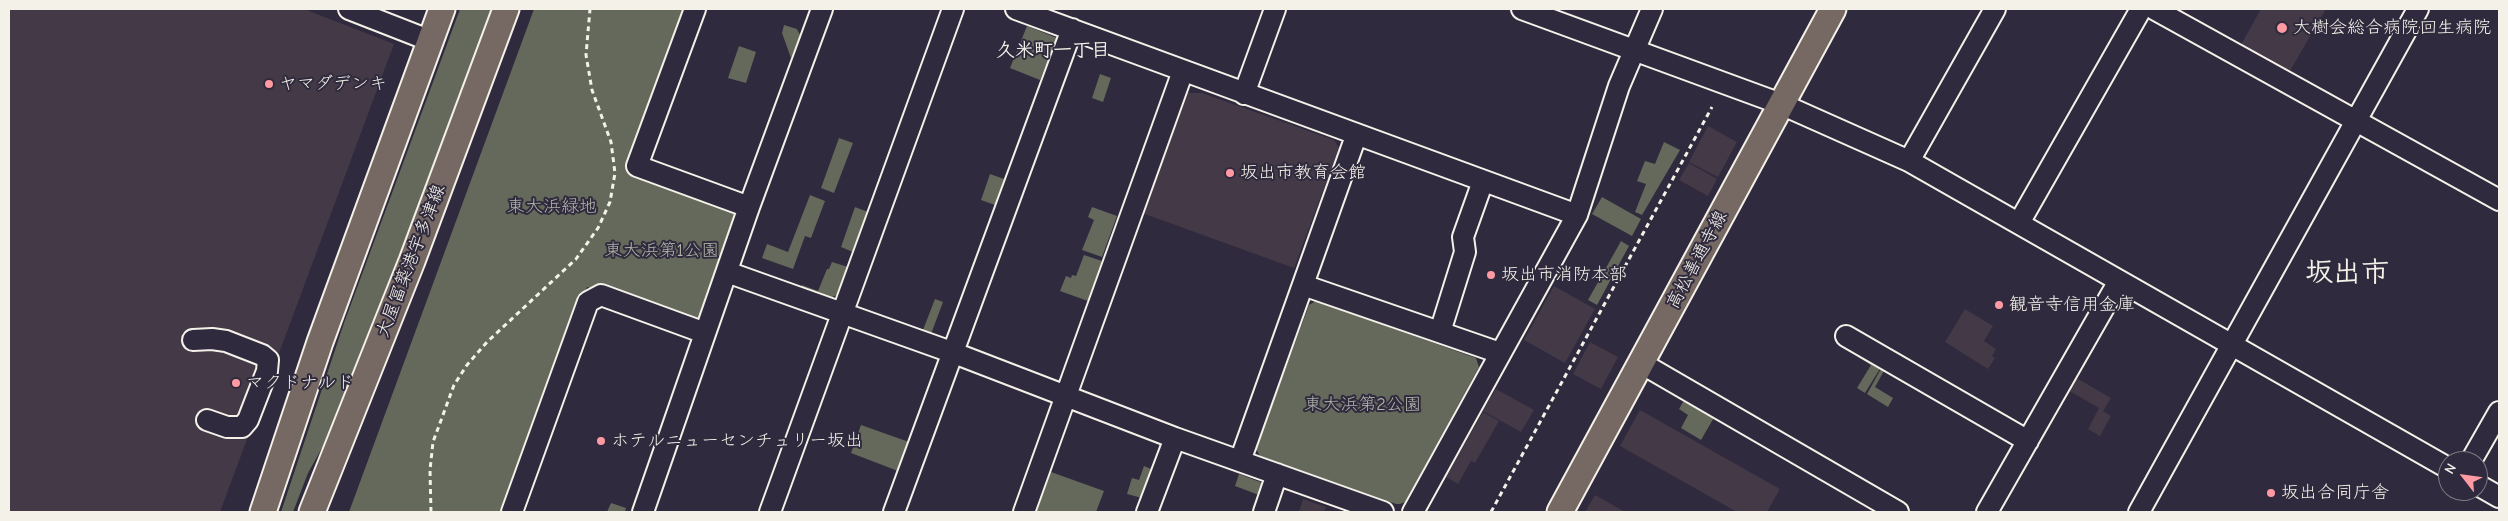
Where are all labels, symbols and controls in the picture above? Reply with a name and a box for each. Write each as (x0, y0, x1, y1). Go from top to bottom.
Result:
place label: 大樹会総合病院回生病院 (2293, 17, 2491, 39)
marker: 大樹会総合病院回生病院 (2275, 21, 2289, 35)
district label: 久米町一丁目 (996, 40, 1110, 62)
place label: ヤマダデンキ (279, 73, 387, 95)
marker: ヤマダデンキ (263, 78, 275, 90)
place label: 坂出市教育会館 (1240, 162, 1366, 184)
marker: 坂出市教育会館 (1224, 167, 1236, 179)
street label: 大屋冨築港宇多津線 (372, 182, 450, 340)
park label: 東大浜緑地 (507, 196, 597, 218)
street label: 高松善通寺線 (1662, 207, 1732, 313)
park label: 東大浜第1公園 (604, 240, 720, 262)
district label: 坂出市 (2305, 256, 2389, 290)
place label: 坂出市消防本部 (1501, 264, 1627, 286)
marker: 坂出市消防本部 (1485, 269, 1497, 281)
place label: 観音寺信用金庫 (2009, 294, 2135, 316)
marker: 観音寺信用金庫 (1993, 299, 2005, 311)
place label: マクドナルド (246, 372, 354, 394)
marker: マクドナルド (230, 377, 242, 389)
park label: 東大浜第2公園 (1304, 394, 1422, 416)
place label: ホテルニューセンチュリー坂出 (611, 430, 863, 452)
marker: ホテルニューセンチュリー坂出 (595, 435, 607, 447)
north arrow (2438, 451, 2488, 501)
text: N (2441, 461, 2460, 477)
place label: 坂出合同庁舎 (2281, 482, 2389, 504)
marker: 坂出合同庁舎 (2265, 487, 2277, 499)

